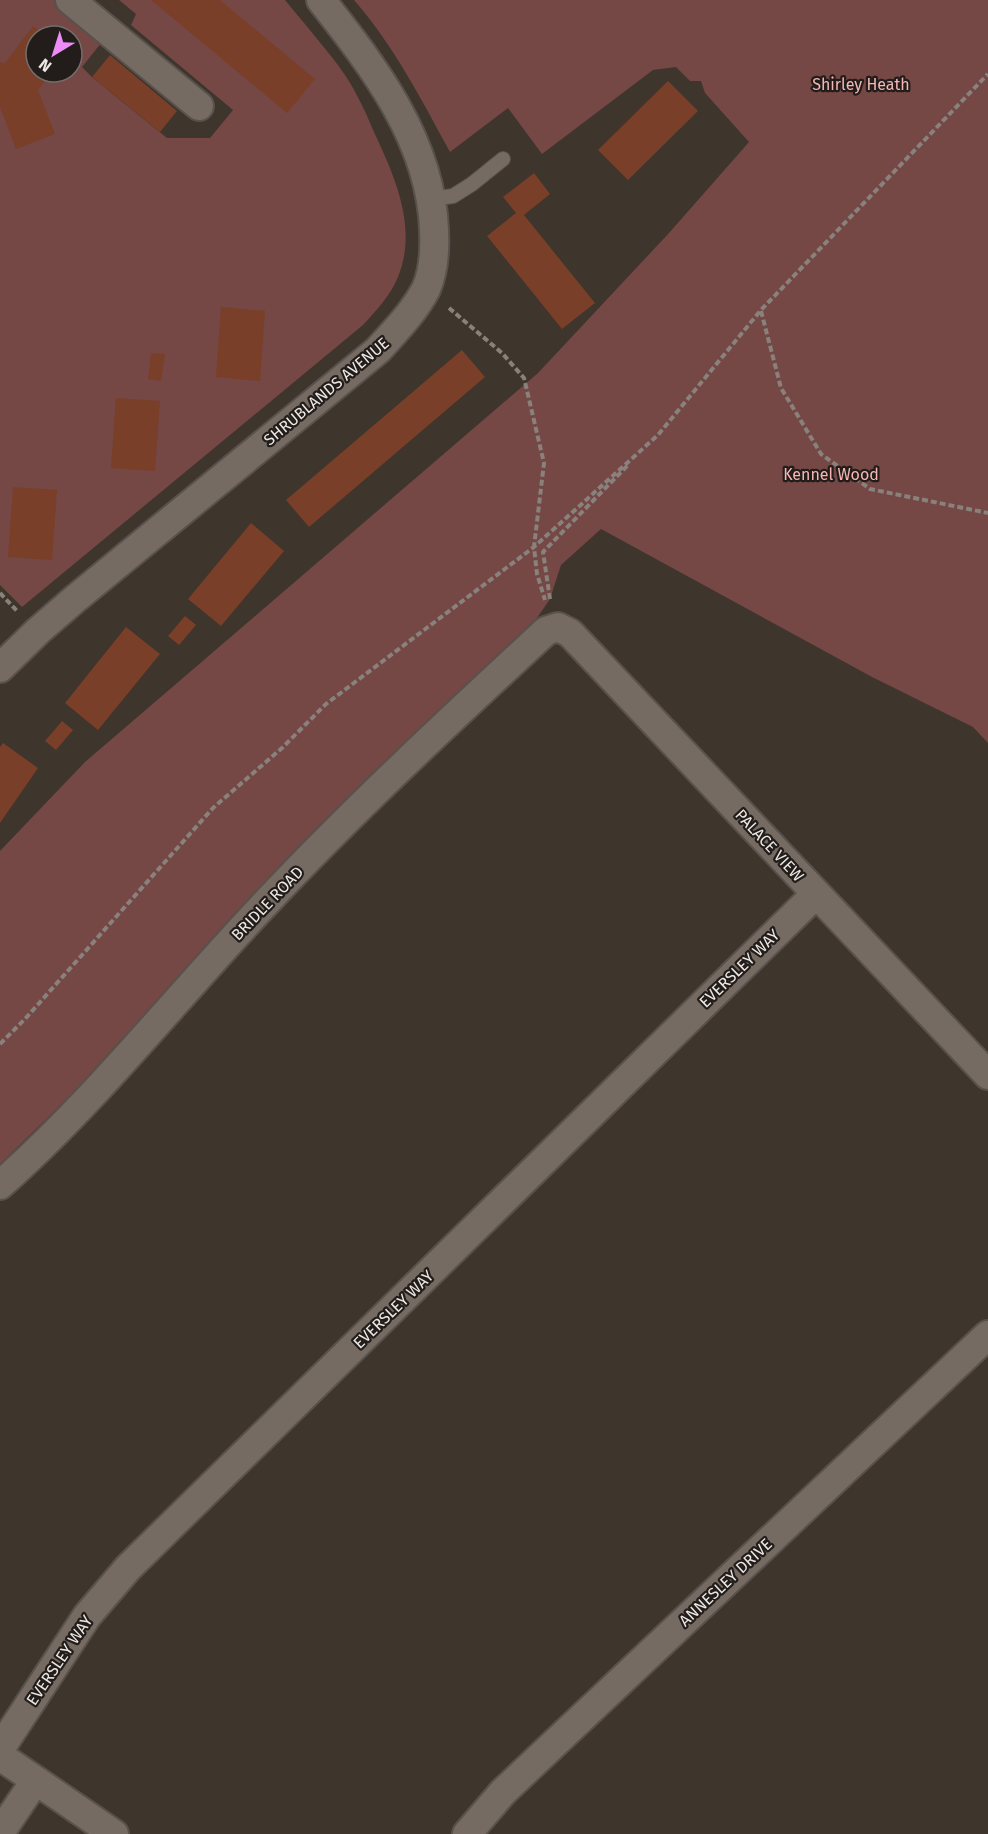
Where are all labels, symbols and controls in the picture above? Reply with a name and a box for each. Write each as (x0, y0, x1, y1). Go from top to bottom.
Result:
north arrow (24, 24, 84, 84)
text: N (35, 55, 55, 76)
park label: Shirley Heath (812, 75, 910, 94)
street label: SHRUBLANDS AVENUE (260, 334, 393, 449)
park label: Kennel Wood (783, 465, 879, 484)
street label: PALACE VIEW (731, 805, 808, 885)
street label: BRIDLE ROAD (227, 863, 307, 944)
street label: EVERSLEY WAY (695, 925, 784, 1011)
street label: EVERSLEY WAY (349, 1266, 438, 1352)
street label: ANNESLEY DRIVE (675, 1535, 776, 1630)
street label: EVERSLEY WAY (22, 1612, 97, 1709)

